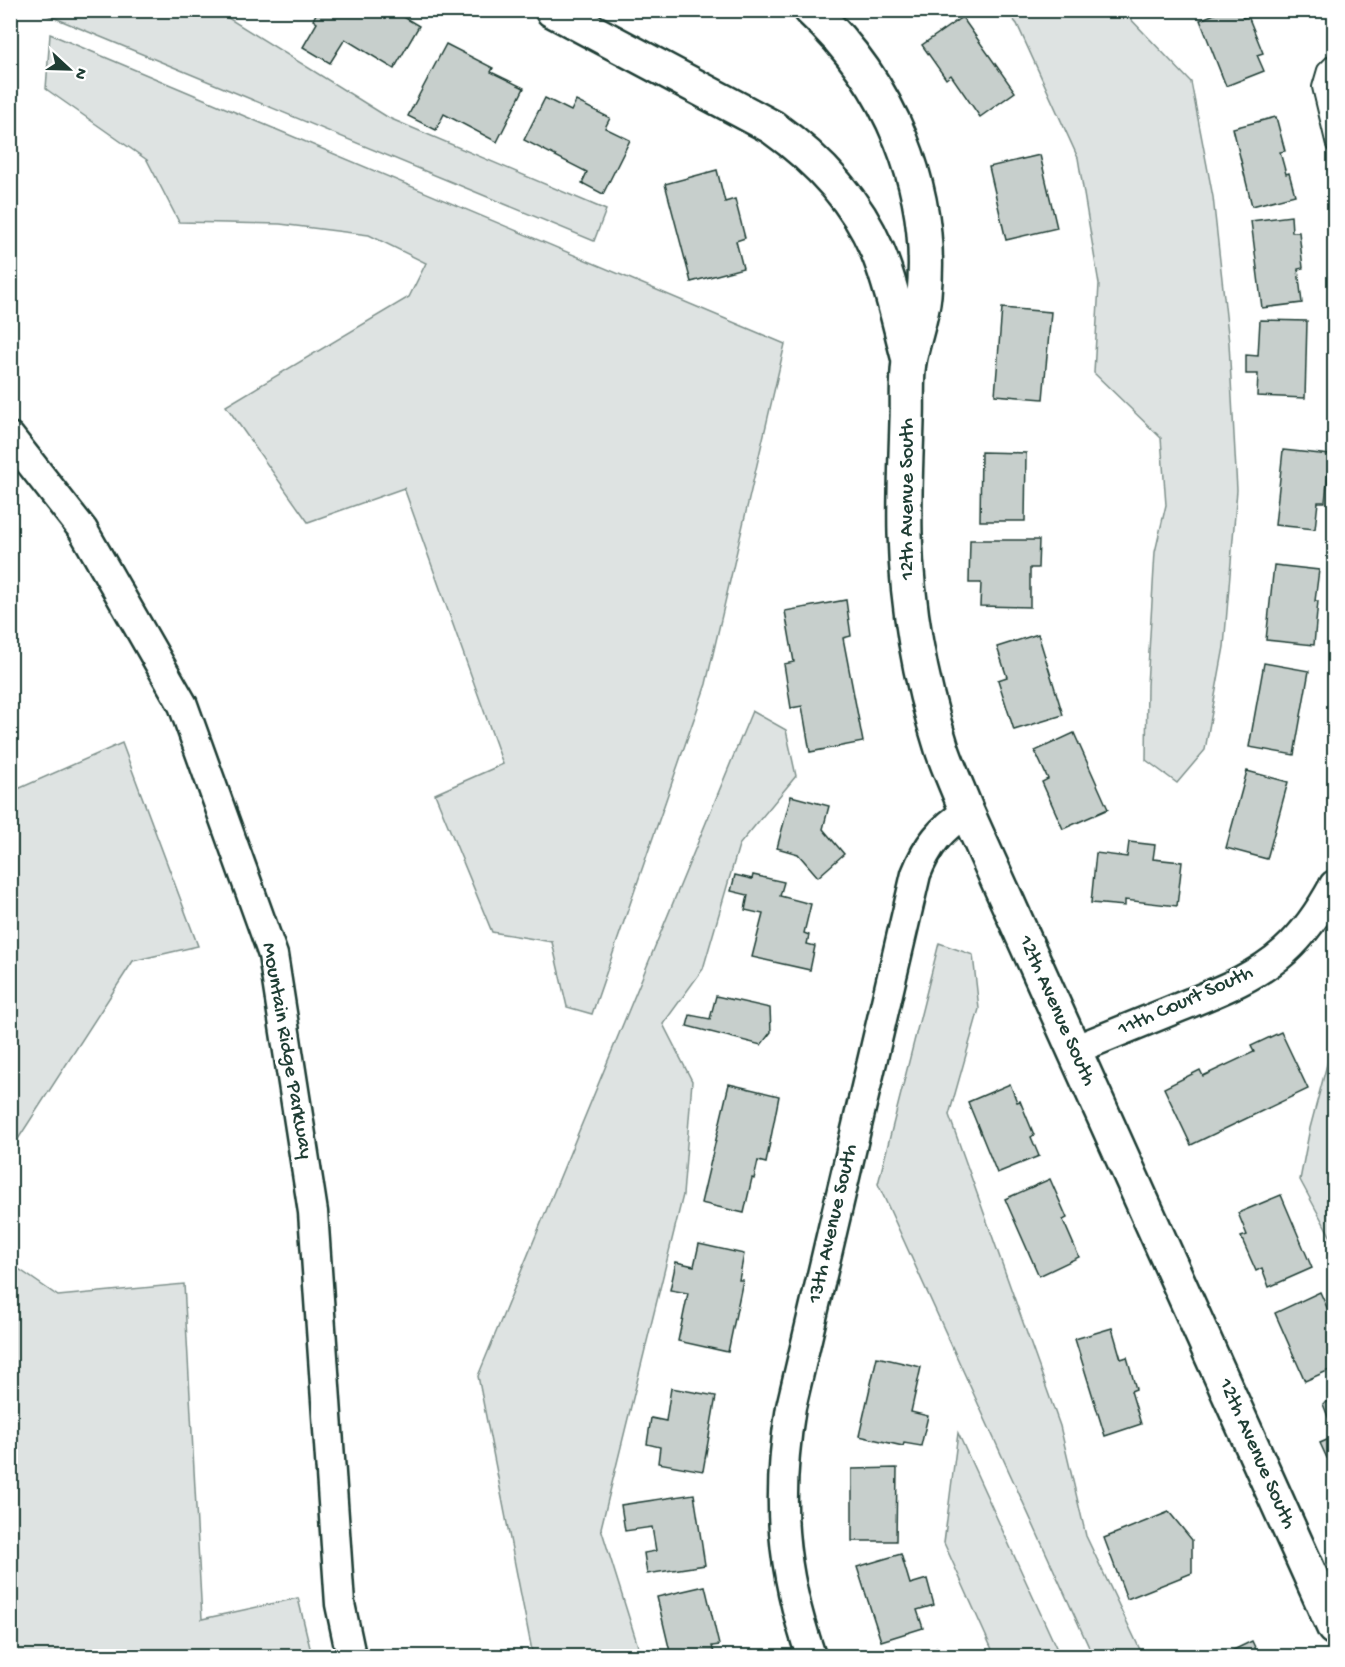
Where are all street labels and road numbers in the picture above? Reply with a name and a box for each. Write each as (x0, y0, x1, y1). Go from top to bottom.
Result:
street label: 12th Avenue South (896, 418, 921, 581)
street label: 12th Avenue South (1011, 931, 1100, 1090)
street label: Mountain Ridge Parkway (255, 941, 317, 1161)
street label: 11th Court South (1114, 961, 1257, 1043)
street label: 13th Avenue South (803, 1142, 864, 1307)
street label: 12th Avenue South (1211, 1374, 1300, 1533)

